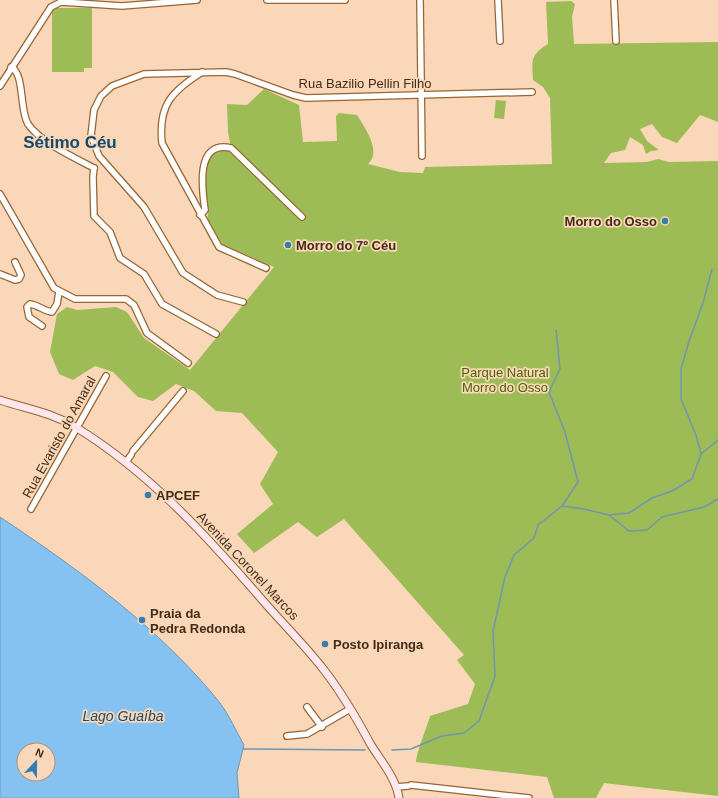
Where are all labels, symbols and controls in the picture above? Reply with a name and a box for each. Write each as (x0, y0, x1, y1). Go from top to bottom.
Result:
street label: Rua Bazilio Pellin Filho (299, 76, 431, 91)
district label: Sétimo Céu (23, 133, 117, 152)
place label: Morro do Osso (565, 214, 657, 229)
marker: Morro do Osso (660, 216, 670, 226)
place label: Morro do 7º Céu (296, 238, 396, 253)
marker: Morro do 7º Céu (283, 240, 293, 250)
park label: Parque Natural Morro do Osso (461, 365, 549, 395)
street label: Rua Evaristo do Amaral (19, 374, 99, 500)
place label: APCEF (156, 488, 200, 503)
marker: APCEF (143, 490, 153, 500)
street label: Avenida Coronel Marcos (194, 509, 302, 623)
place label: Praia da Pedra Redonda (150, 606, 246, 636)
marker: Praia da Pedra Redonda (137, 615, 147, 625)
place label: Posto Ipiranga (333, 637, 424, 652)
marker: Posto Ipiranga (320, 639, 330, 649)
water label: Lago Guaíba (83, 708, 164, 724)
north arrow (16, 742, 56, 782)
text: N (34, 746, 46, 760)

